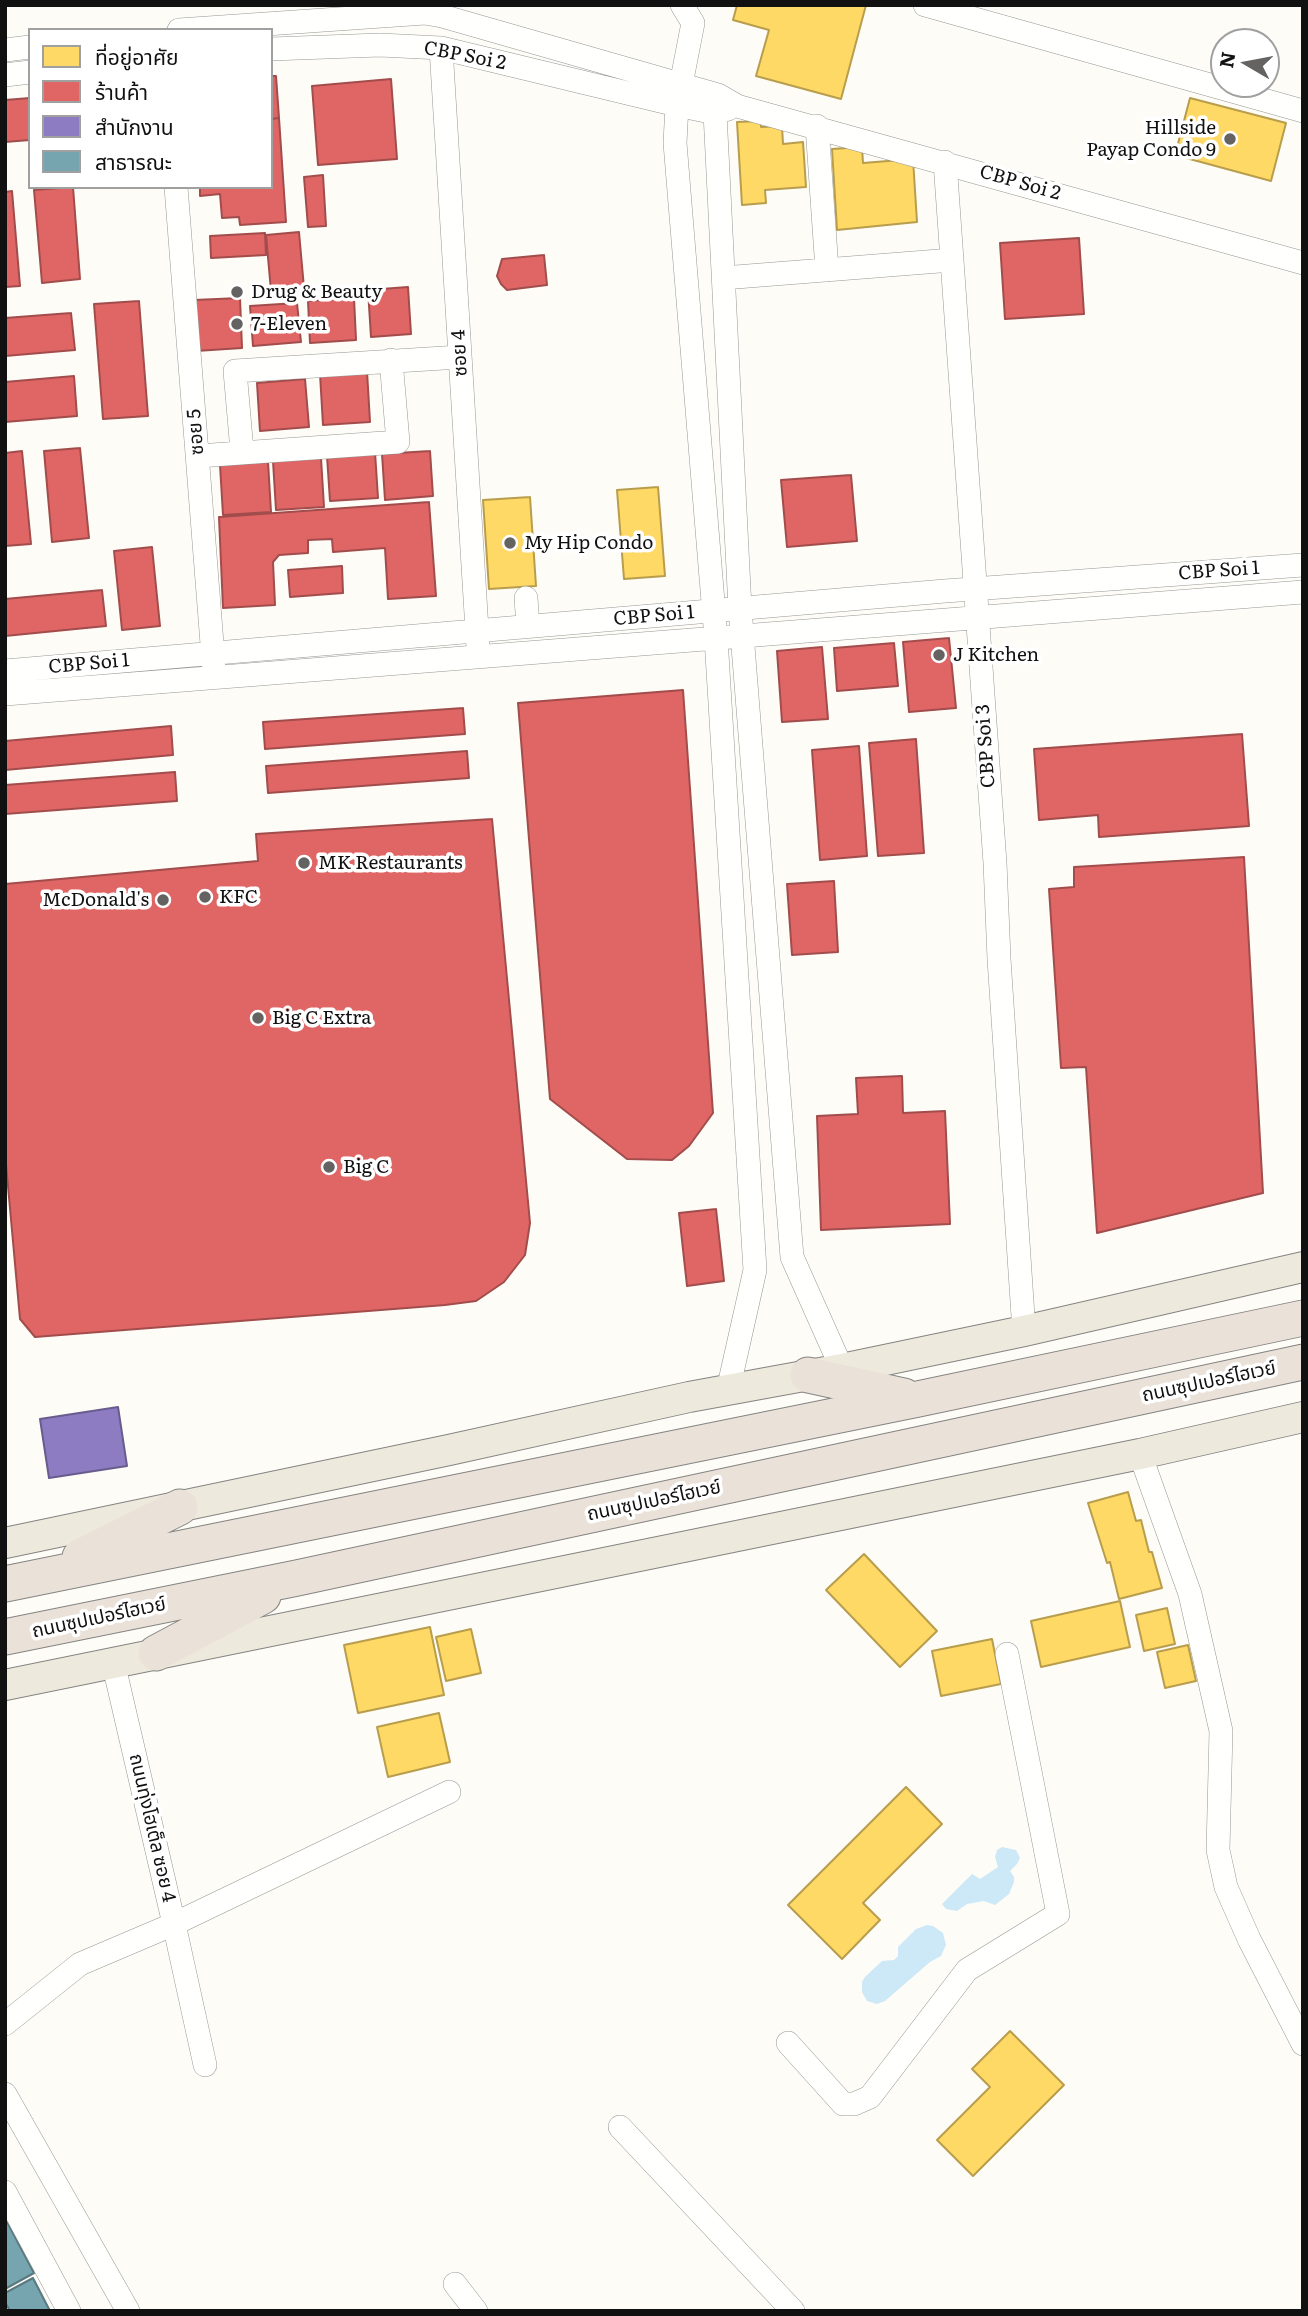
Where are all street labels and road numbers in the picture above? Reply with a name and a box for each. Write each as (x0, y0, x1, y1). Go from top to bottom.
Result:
street label: CBP Soi 2 (422, 37, 508, 75)
street label: CBP Soi 2 (977, 161, 1063, 205)
street label: ซอย 4 (447, 329, 473, 377)
street label: ซอย 5 (183, 408, 209, 456)
street label: CBP Soi 1 (1178, 557, 1260, 585)
street label: CBP Soi 1 (612, 601, 696, 631)
street label: CBP Soi 1 (47, 649, 131, 679)
street label: CBP Soi 3 (972, 703, 1000, 789)
street label: ถนนซุปเปอร์ไฮเวย์ (1140, 1357, 1278, 1407)
street label: ถนนซุปเปอร์ไฮเวย์ (585, 1476, 723, 1526)
street label: ถนนซุปเปอร์ไฮเวย์ (30, 1593, 168, 1643)
street label: ถนนทุ่งโฮเต็ล ซอย 4 (124, 1751, 180, 1905)

